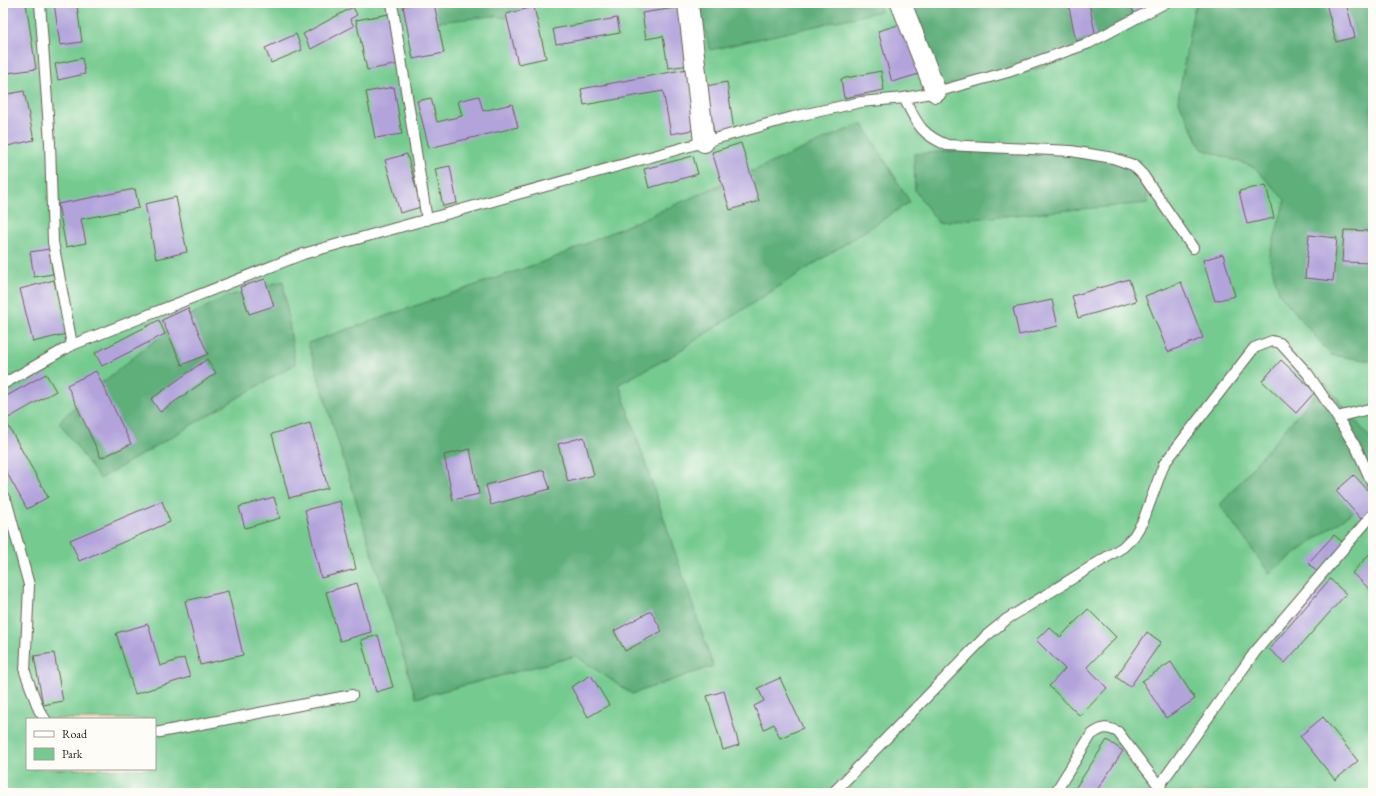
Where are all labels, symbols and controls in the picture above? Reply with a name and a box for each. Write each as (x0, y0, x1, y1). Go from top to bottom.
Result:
legend (26, 718, 156, 770)
text: Road (62, 726, 88, 742)
text: Park (62, 746, 83, 762)

